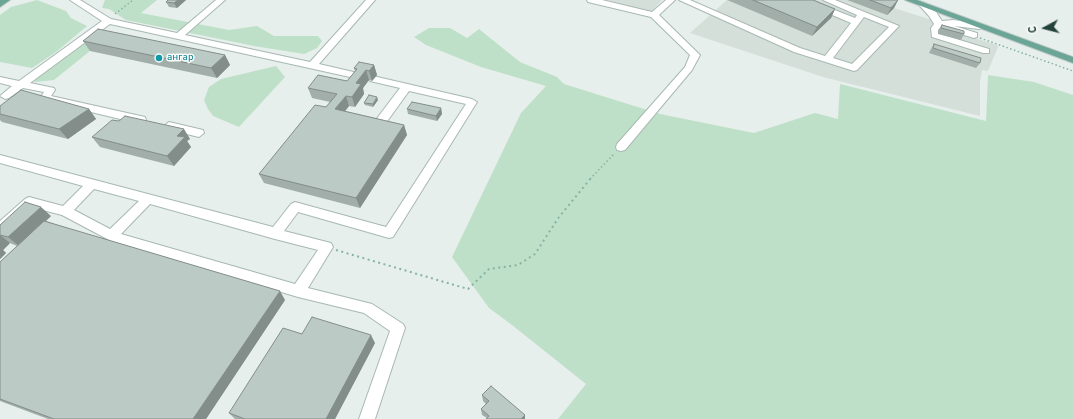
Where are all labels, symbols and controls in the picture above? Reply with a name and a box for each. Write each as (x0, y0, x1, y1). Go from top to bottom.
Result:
north arrow (1025, 8, 1065, 48)
text: С (1026, 25, 1040, 34)
place label: ангар (167, 52, 194, 64)
marker: ангар (154, 53, 164, 63)

